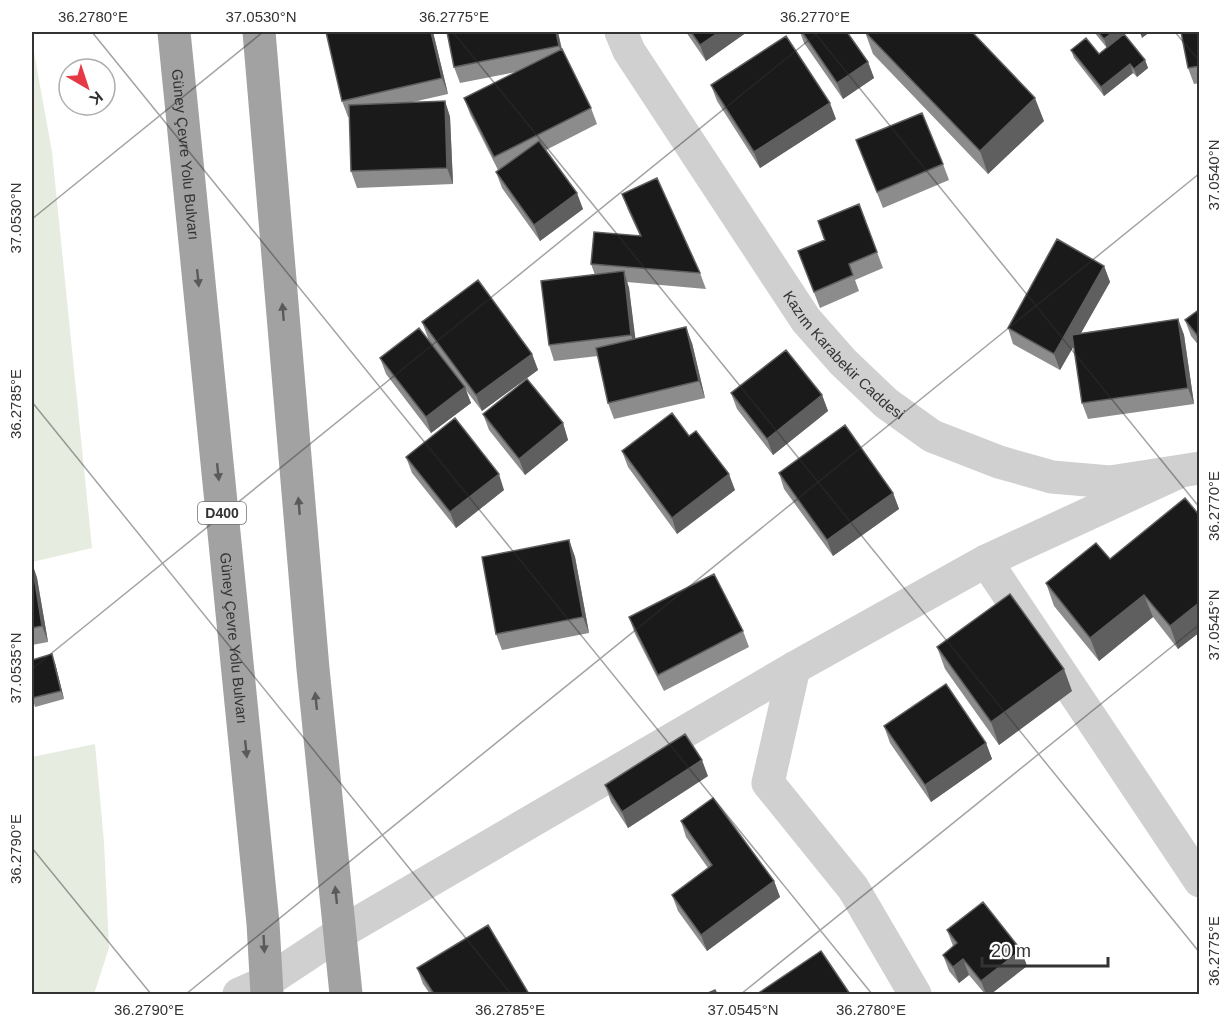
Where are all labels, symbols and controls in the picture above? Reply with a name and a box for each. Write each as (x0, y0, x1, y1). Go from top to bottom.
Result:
text: 36.2780°E (58, 8, 128, 25)
text: 37.0530°N (225, 8, 297, 25)
text: 36.2775°E (419, 8, 489, 25)
text: 36.2770°E (780, 8, 850, 25)
north arrow (57, 57, 117, 117)
street label: Güney Çevre Yolu Bulvarı (169, 68, 203, 241)
text: K (86, 88, 106, 109)
text: 37.0540°N (1205, 139, 1222, 211)
text: 37.0530°N (7, 182, 24, 254)
one-way arrow (194, 268, 203, 287)
street label: Kazım Karabekir Caddesi (780, 287, 908, 422)
one-way arrow (278, 302, 288, 321)
text: 36.2785°E (7, 369, 24, 439)
one-way arrow (213, 462, 223, 481)
text: 36.2770°E (1205, 471, 1222, 541)
one-way arrow (295, 497, 304, 516)
road number: D400 (198, 502, 246, 524)
street label: Güney Çevre Yolu Bulvarı (218, 552, 252, 724)
text: 37.0545°N (1205, 589, 1222, 661)
text: 37.0535°N (7, 632, 24, 704)
one-way arrow (311, 691, 321, 710)
one-way arrow (241, 740, 250, 759)
text: 36.2790°E (7, 814, 24, 884)
one-way arrow (331, 885, 341, 904)
text: 36.2775°E (1205, 916, 1222, 986)
scale bar (982, 930, 1108, 968)
one-way arrow (259, 934, 268, 953)
text: 20 m (991, 941, 1031, 961)
text: 36.2790°E (114, 1001, 184, 1018)
text: 36.2785°E (475, 1001, 545, 1018)
text: 37.0545°N (707, 1001, 779, 1018)
text: 36.2780°E (836, 1001, 906, 1018)

